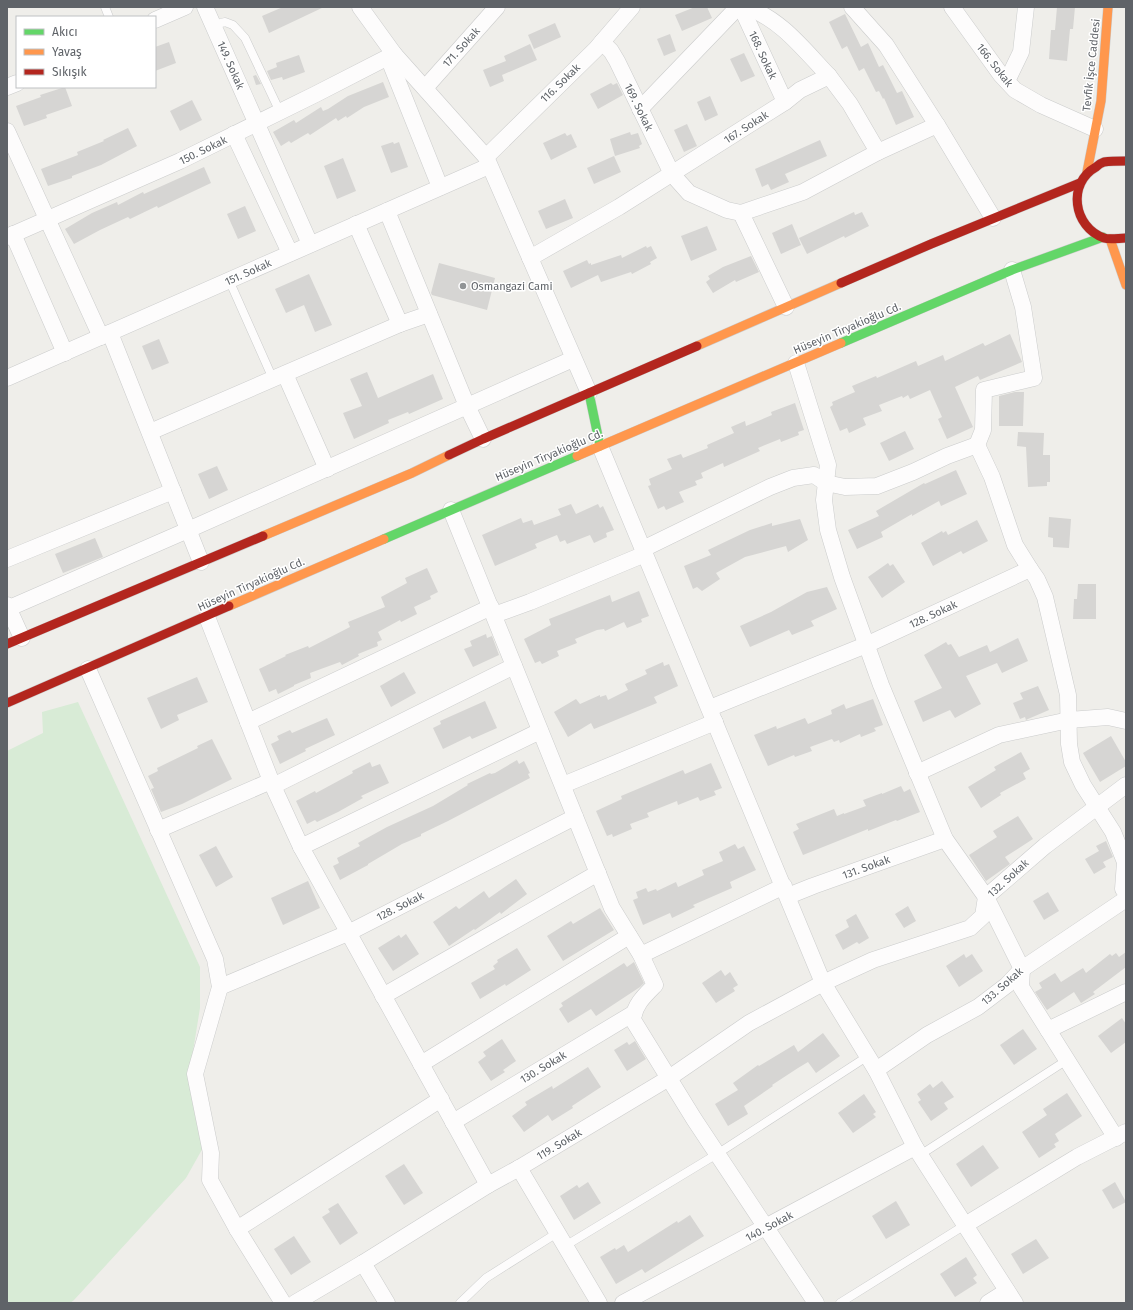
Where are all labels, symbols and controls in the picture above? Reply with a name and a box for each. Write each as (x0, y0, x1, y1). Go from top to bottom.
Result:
legend (16, 16, 156, 88)
street label: Tevfik İşce Caddesi (1079, 18, 1103, 112)
street label: 171. Sokak (440, 24, 483, 70)
text: Akıcı (52, 25, 78, 39)
street label: 168. Sokak (746, 29, 780, 82)
street label: 149. Sokak (214, 39, 247, 92)
street label: 166. Sokak (974, 41, 1016, 90)
text: Yavaş (52, 45, 82, 59)
street label: 116. Sokak (538, 61, 583, 106)
text: Sıkışık (52, 65, 87, 79)
street label: 169. Sokak (621, 81, 656, 133)
street label: 167. Sokak (722, 108, 771, 147)
street label: 150. Sokak (177, 133, 230, 168)
street label: 151. Sokak (223, 256, 274, 288)
place label: Osmangazi Cami (471, 280, 553, 293)
marker: Osmangazi Cami (458, 281, 468, 291)
street label: Hüseyin Tiryakioğlu Cd. (791, 300, 903, 357)
street label: Hüseyin Tiryakioğlu Cd. (493, 427, 605, 484)
street label: Hüseyin Tiryakioğlu Cd. (196, 555, 307, 614)
street label: 128. Sokak (907, 598, 960, 631)
street label: 131. Sokak (841, 853, 892, 882)
street label: 132. Sokak (985, 856, 1032, 900)
street label: 128. Sokak (374, 889, 426, 924)
street label: 133. Sokak (979, 965, 1026, 1008)
street label: 130. Sokak (518, 1048, 569, 1086)
street label: 119. Sokak (534, 1126, 584, 1163)
street label: 140. Sokak (743, 1208, 795, 1244)

